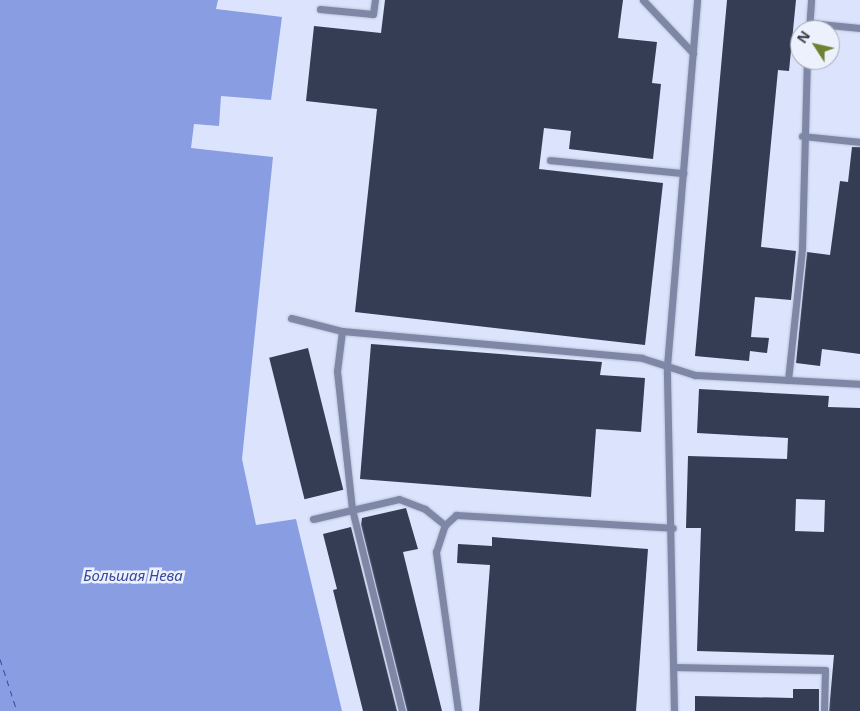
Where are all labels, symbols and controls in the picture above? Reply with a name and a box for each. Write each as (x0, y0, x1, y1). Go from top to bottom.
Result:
north arrow (790, 20, 840, 70)
text: N (792, 27, 814, 47)
water label: Большая Нева (83, 567, 183, 585)

